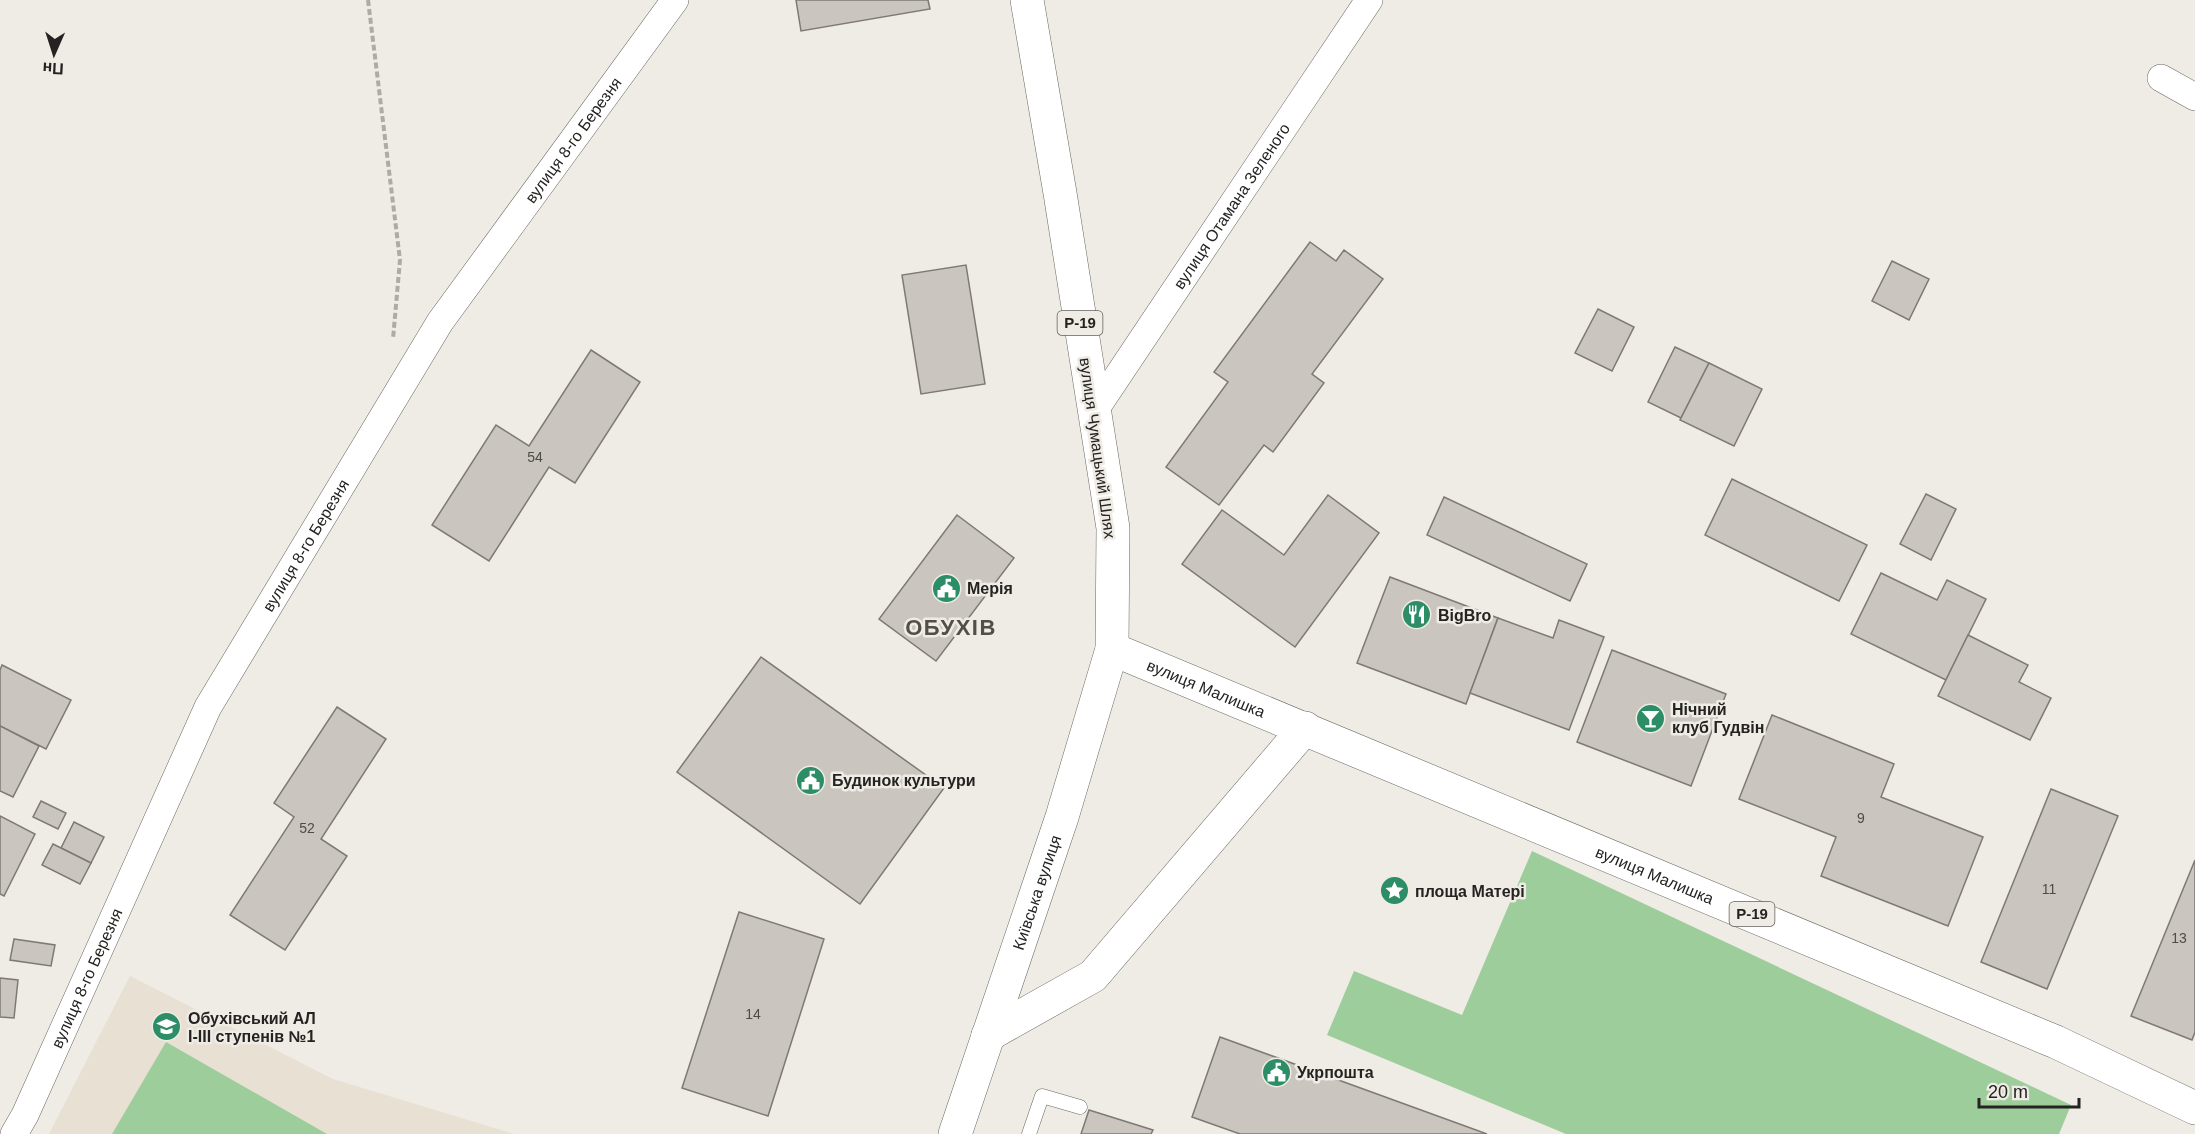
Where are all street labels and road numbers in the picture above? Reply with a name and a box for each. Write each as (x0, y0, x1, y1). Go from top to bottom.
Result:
street label: вулиця 8-го Березня (522, 74, 625, 206)
street label: вулиця Отамана Зеленого (1170, 120, 1293, 292)
road number: Р-19 (1058, 311, 1102, 335)
street label: вулиця Чумацький Шлях (1076, 357, 1119, 539)
street label: вулиця 8-го Березня (260, 476, 352, 615)
street label: вулиця Малишка (1144, 657, 1268, 721)
street label: Київська вулиця (1010, 833, 1064, 952)
street label: вулиця Малишка (1593, 843, 1716, 908)
road number: Р-19 (1730, 902, 1774, 926)
street label: вулиця 8-го Березня (48, 906, 126, 1051)

